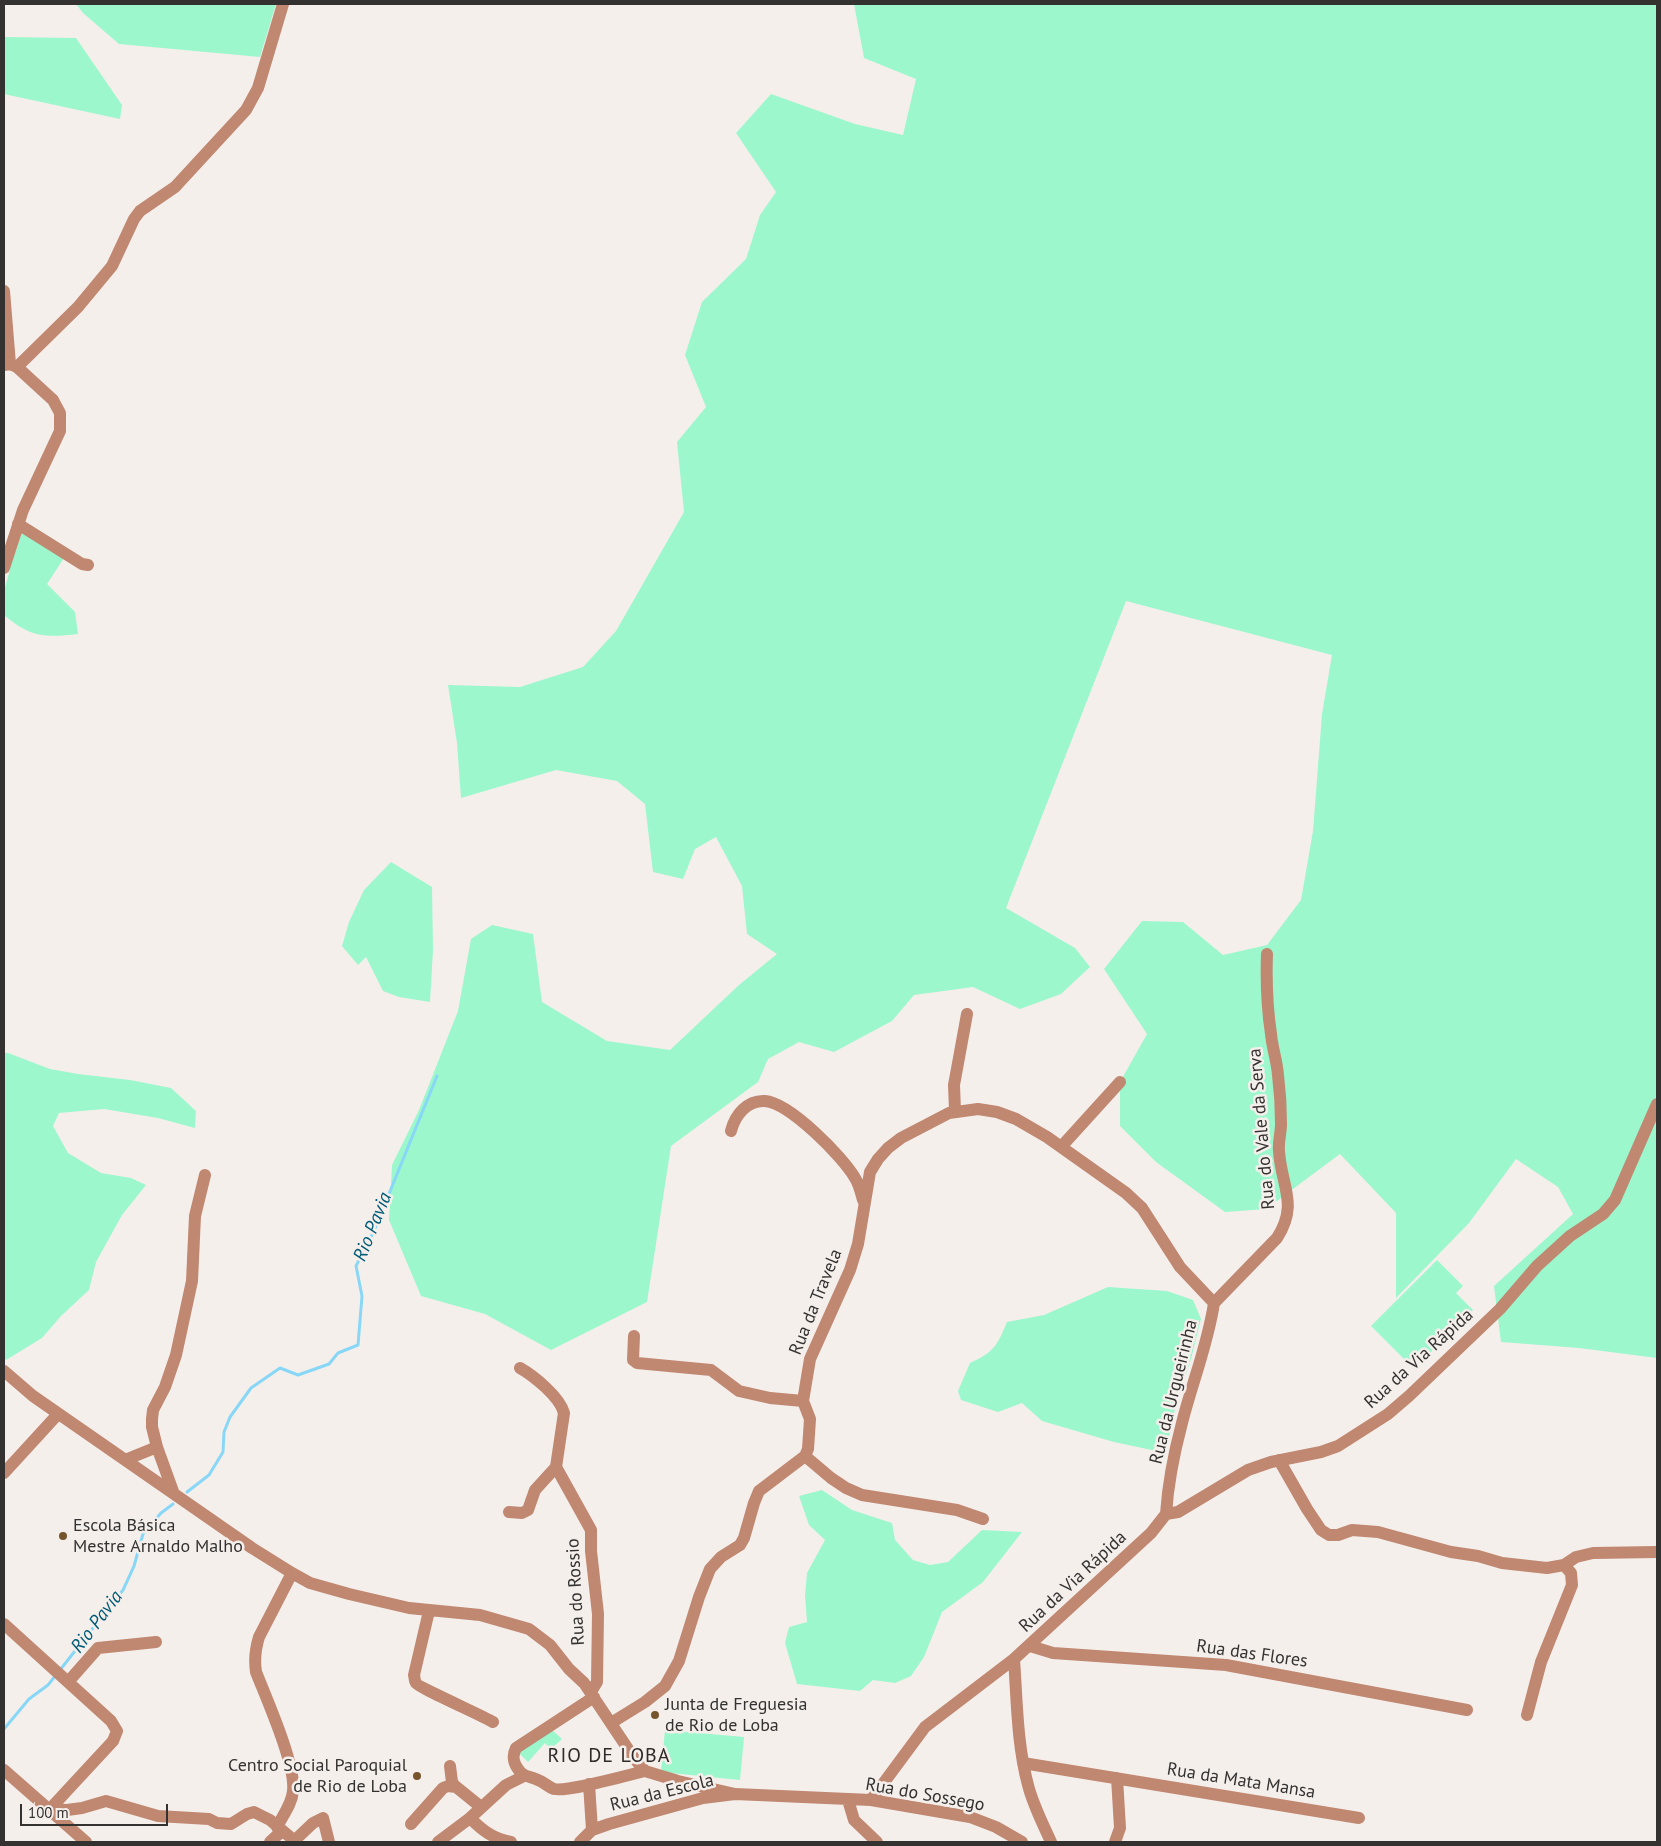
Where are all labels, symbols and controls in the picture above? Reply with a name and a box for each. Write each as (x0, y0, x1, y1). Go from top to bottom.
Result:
street label: Rua do Vale da Serva (1244, 1048, 1280, 1210)
water label: Rio Pavia (349, 1189, 397, 1265)
street label: Rua da Travela (785, 1246, 847, 1358)
street label: Rua da Via Rápida (1360, 1305, 1478, 1413)
street label: Rua da Urgueirinha (1146, 1318, 1202, 1466)
place label: Escola Básica Mestre Arnaldo Malho (73, 1515, 243, 1558)
street label: Rua da Via Rápida (1015, 1527, 1131, 1637)
marker: Escola Básica Mestre Arnaldo Malho (57, 1530, 69, 1542)
street label: Rua do Rossio (562, 1538, 590, 1646)
water label: Rio Pavia (66, 1586, 128, 1658)
street label: Rua das Flores (1195, 1636, 1309, 1672)
place label: Junta de Freguesia de Rio de Loba (665, 1694, 807, 1736)
marker: Junta de Freguesia de Rio de Loba (649, 1709, 661, 1721)
district label: RIO DE LOBA (546, 1744, 672, 1768)
place label: Centro Social Paroquial de Rio de Loba (228, 1755, 407, 1798)
street label: Rua da Mata Mansa (1165, 1759, 1317, 1803)
marker: Centro Social Paroquial de Rio de Loba (411, 1770, 423, 1782)
street label: Rua da Escola (608, 1770, 716, 1816)
street label: Rua do Sossego (864, 1774, 986, 1816)
scale bar (22, 1794, 170, 1826)
text: 100 m (28, 1803, 69, 1822)

